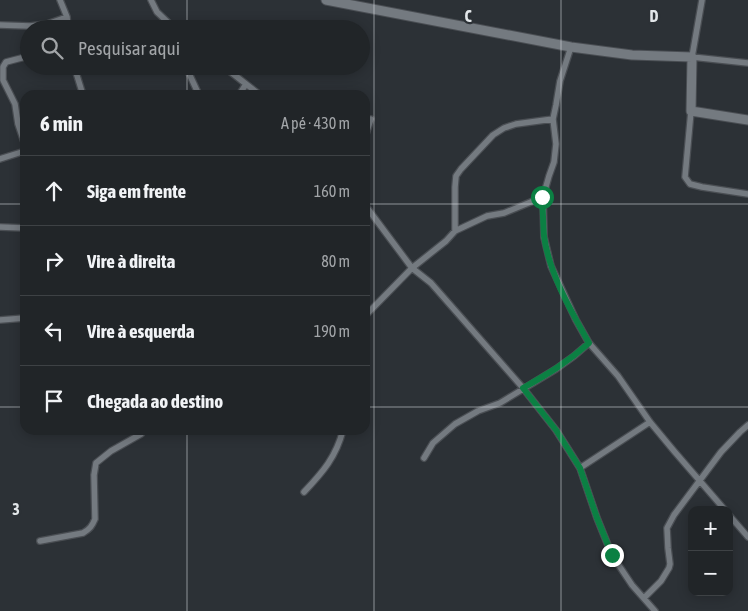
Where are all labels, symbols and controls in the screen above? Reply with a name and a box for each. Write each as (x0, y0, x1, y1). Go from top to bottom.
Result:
text: C (464, 7, 472, 25)
text: D (650, 7, 659, 25)
search box (20, 20, 370, 75)
icon: search (38, 34, 66, 62)
text: Pesquisar aqui (78, 37, 180, 59)
text: 6 min (40, 111, 83, 135)
text: A pé · 430 m (281, 114, 350, 132)
icon: ahead (40, 177, 68, 205)
text: Siga em frente (87, 180, 186, 202)
text: 160 m (314, 182, 350, 200)
route start (531, 186, 554, 209)
icon: right (40, 247, 68, 275)
text: Vire à direita (87, 250, 175, 272)
text: 80 m (321, 252, 350, 270)
icon: left (40, 317, 68, 345)
text: Vire à esquerda (87, 320, 195, 342)
text: 190 m (314, 322, 350, 340)
icon: arrive (40, 387, 68, 415)
text: Chegada ao destino (87, 390, 223, 412)
text: 3 (12, 500, 20, 518)
map controls (688, 506, 733, 596)
button: + (688, 506, 733, 551)
route end (601, 544, 624, 567)
button: − (688, 551, 733, 596)

